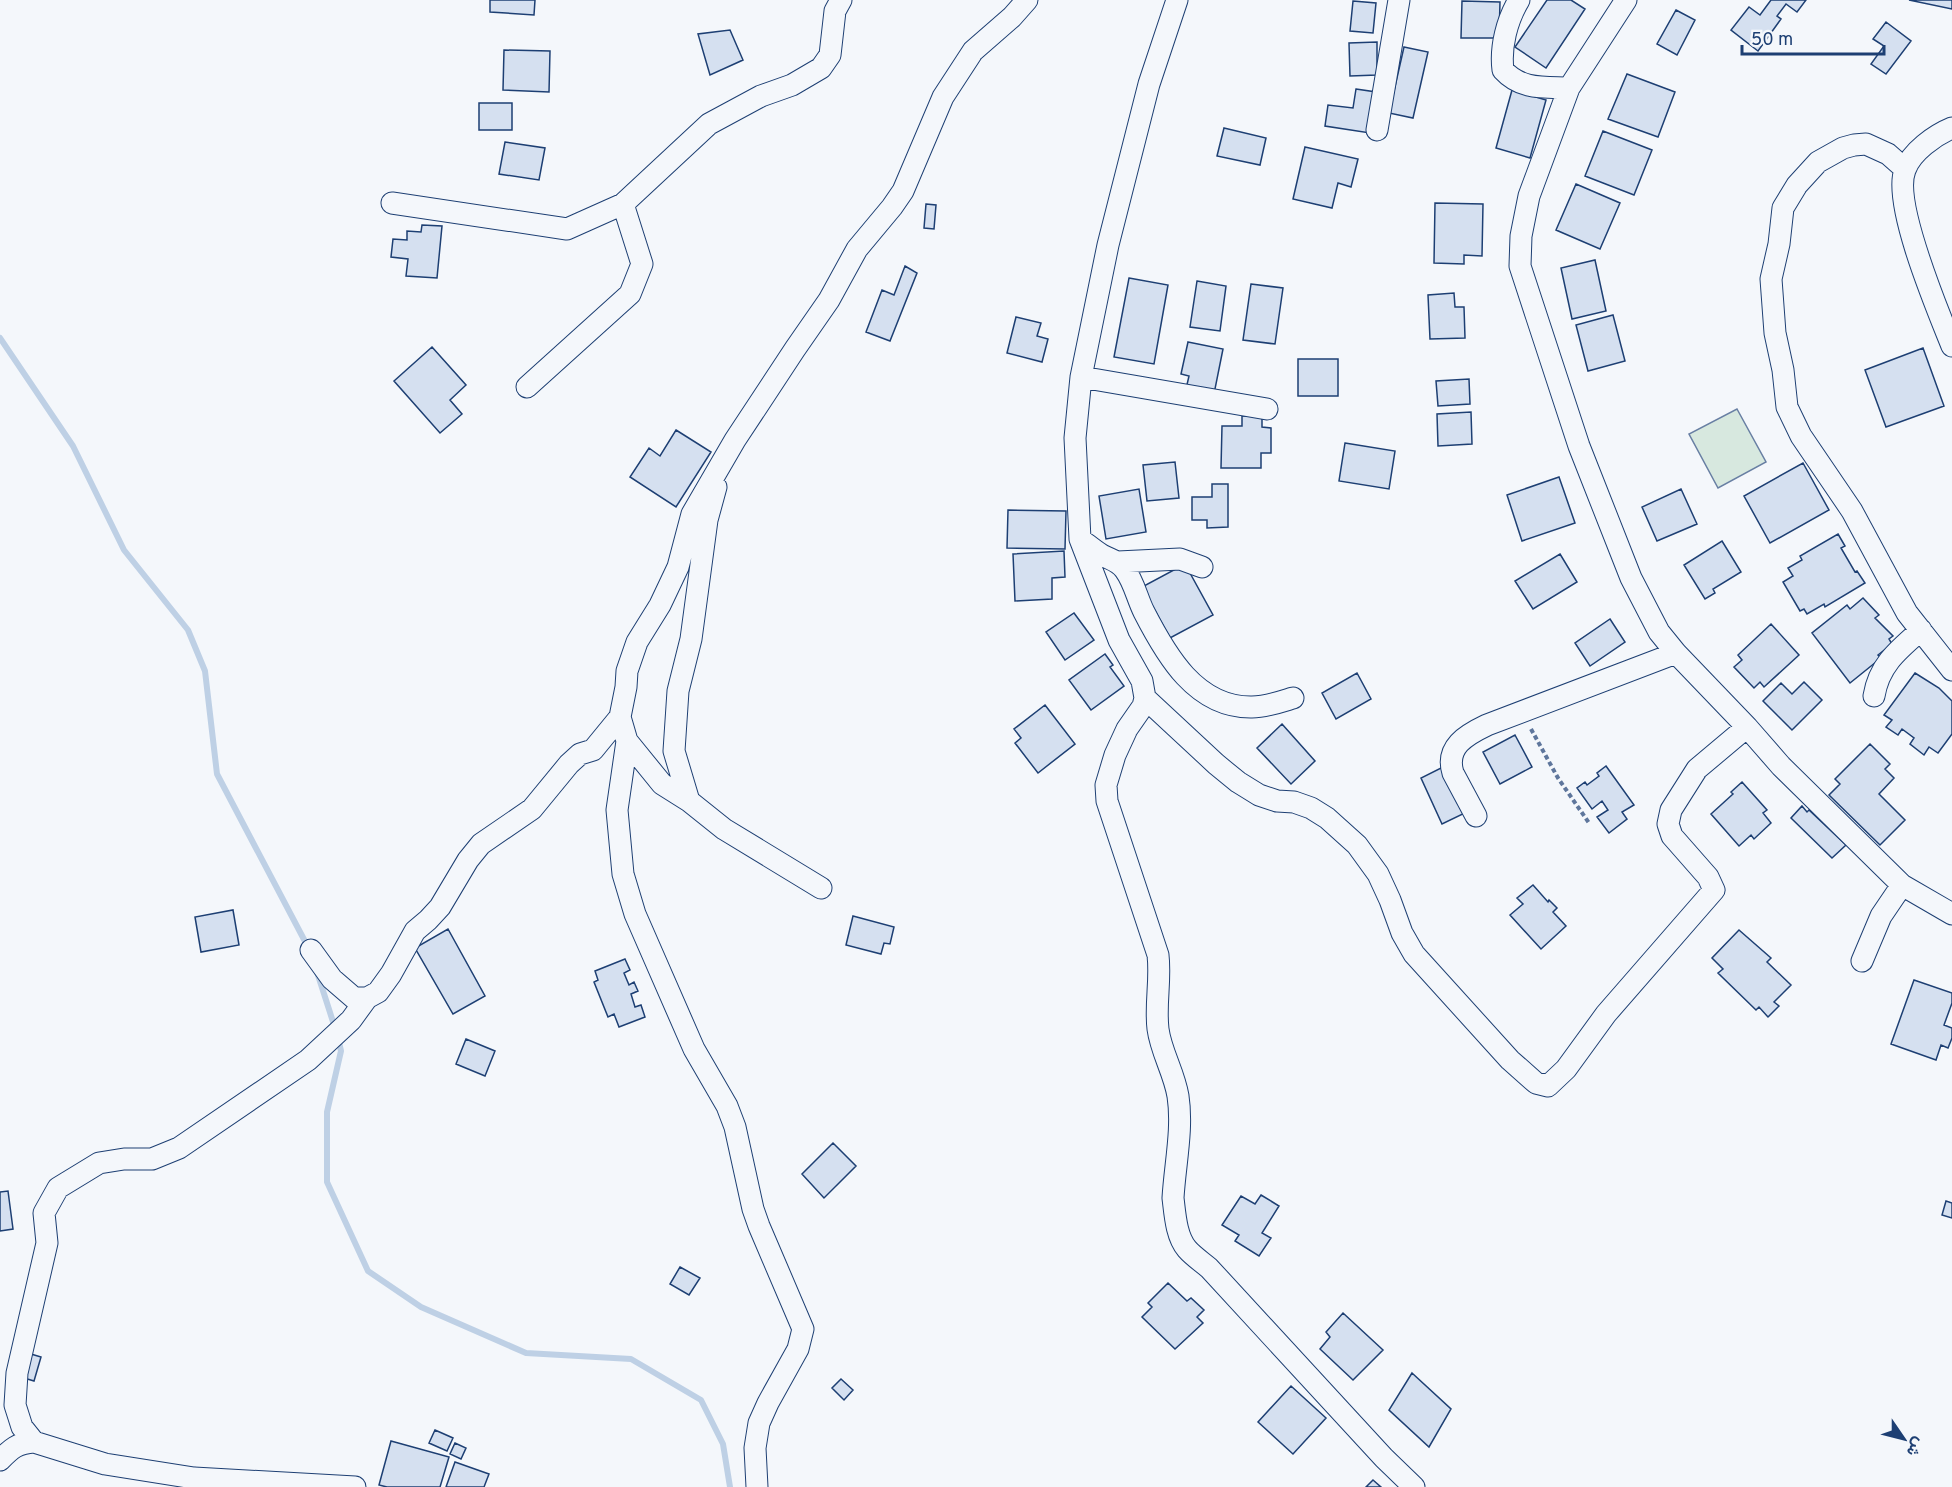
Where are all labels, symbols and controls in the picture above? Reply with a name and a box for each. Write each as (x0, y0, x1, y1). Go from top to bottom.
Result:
scale bar (1742, 18, 1884, 56)
text: 50 m (1751, 29, 1793, 52)
north arrow (1874, 1409, 1934, 1469)
text: ش (1901, 1433, 1928, 1460)

